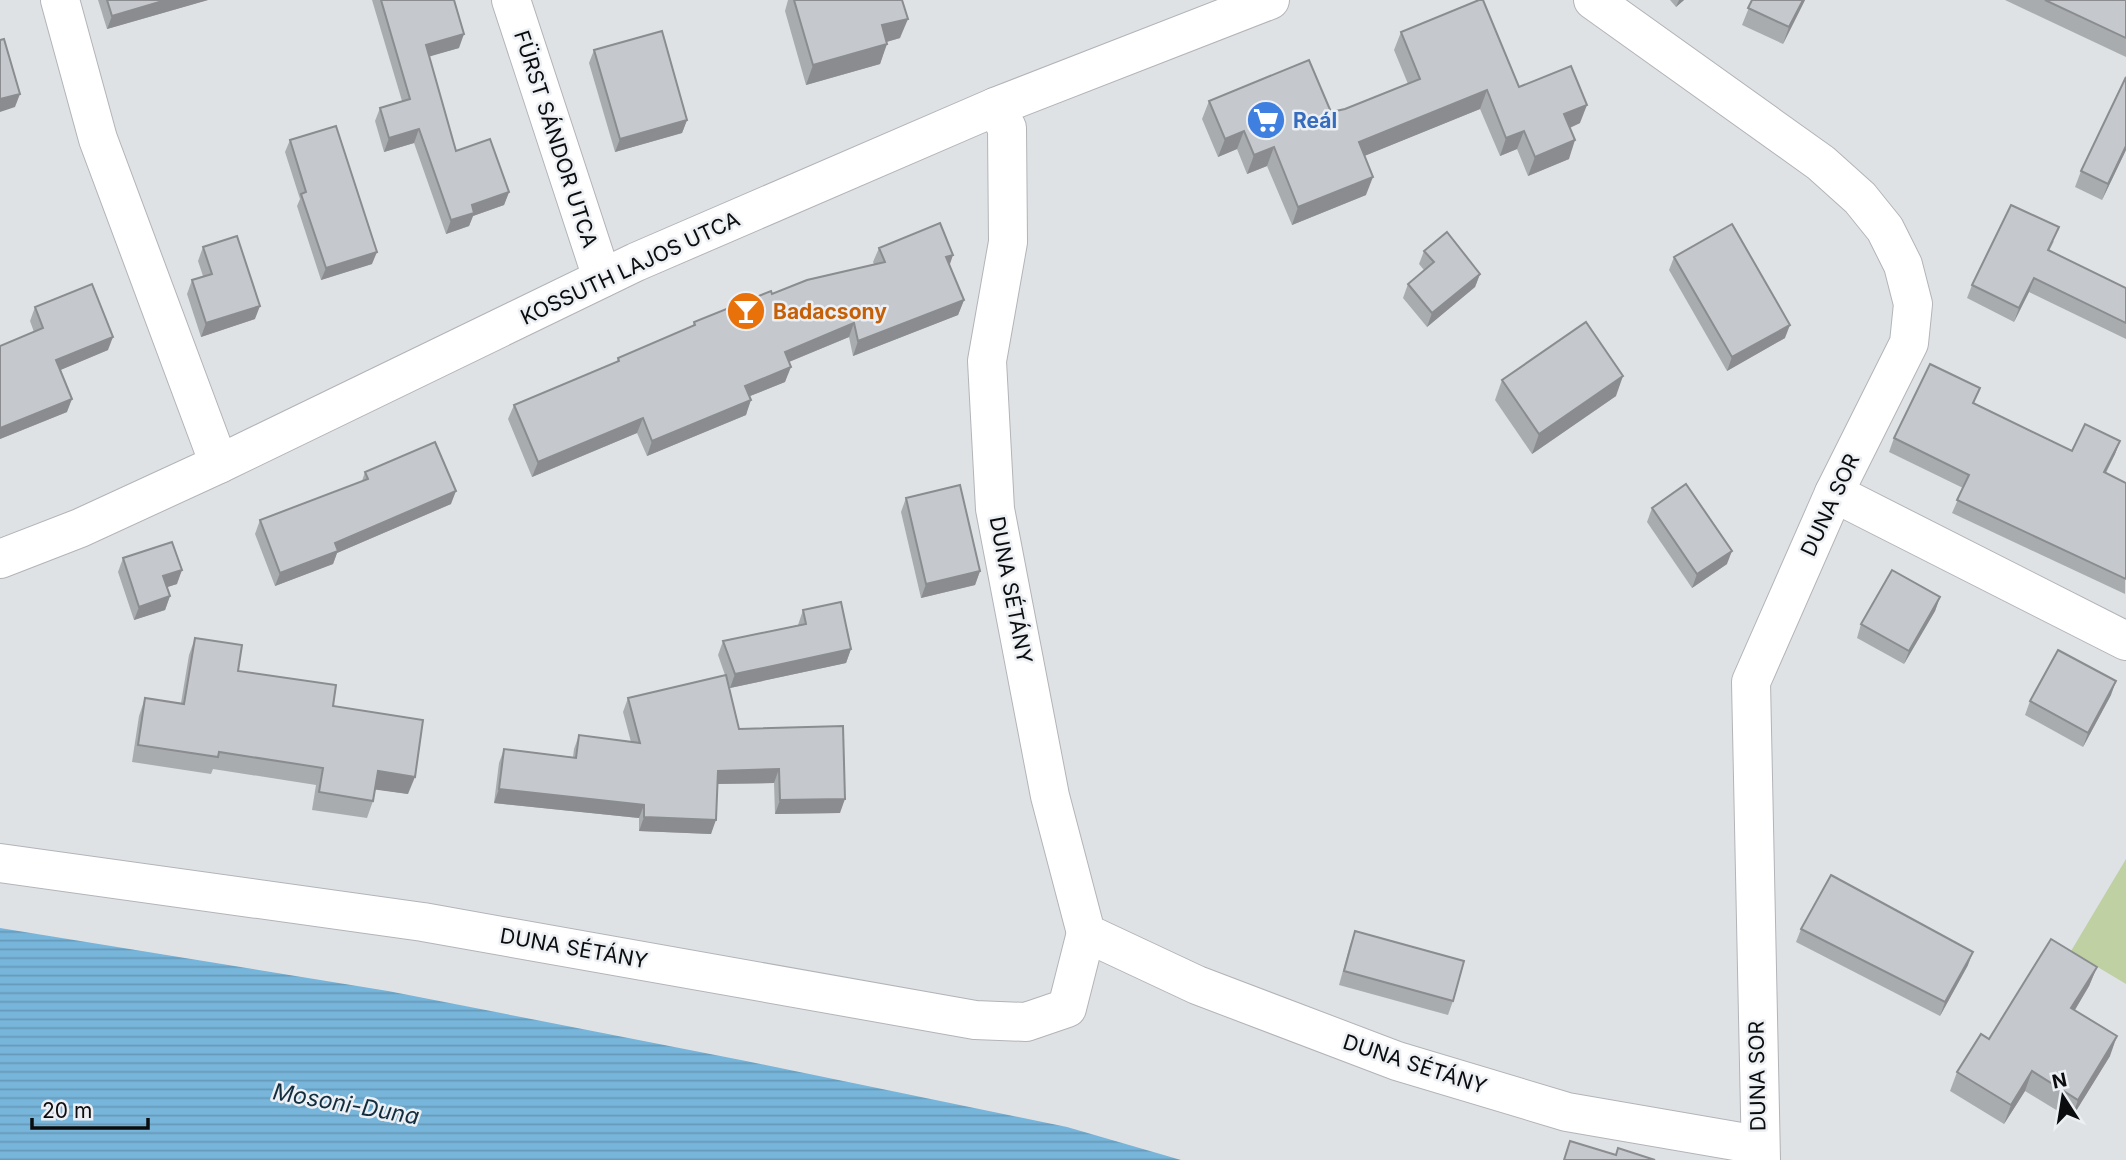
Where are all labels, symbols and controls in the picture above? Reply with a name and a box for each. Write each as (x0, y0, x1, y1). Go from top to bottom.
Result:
street label: FÜRST SÁNDOR UTCA (509, 27, 604, 251)
supermarket icon: Reál (1245, 99, 1287, 141)
place label: Reál (1293, 108, 1337, 133)
street label: KOSSUTH LAJOS UTCA (516, 206, 744, 330)
bar icon: Badacsony (725, 290, 767, 332)
place label: Badacsony (773, 299, 887, 324)
street label: DUNA SOR (1795, 450, 1865, 560)
street label: DUNA SÉTÁNY (984, 514, 1039, 666)
street label: DUNA SÉTÁNY (498, 922, 650, 973)
street label: DUNA SOR (1744, 1021, 1770, 1131)
street label: DUNA SÉTÁNY (1340, 1028, 1490, 1099)
north arrow (2028, 1062, 2098, 1132)
text: N (2050, 1068, 2069, 1094)
water label: Mosoni-Duna (271, 1077, 421, 1131)
scale bar (32, 1086, 147, 1130)
text: 20 m (42, 1098, 92, 1123)

